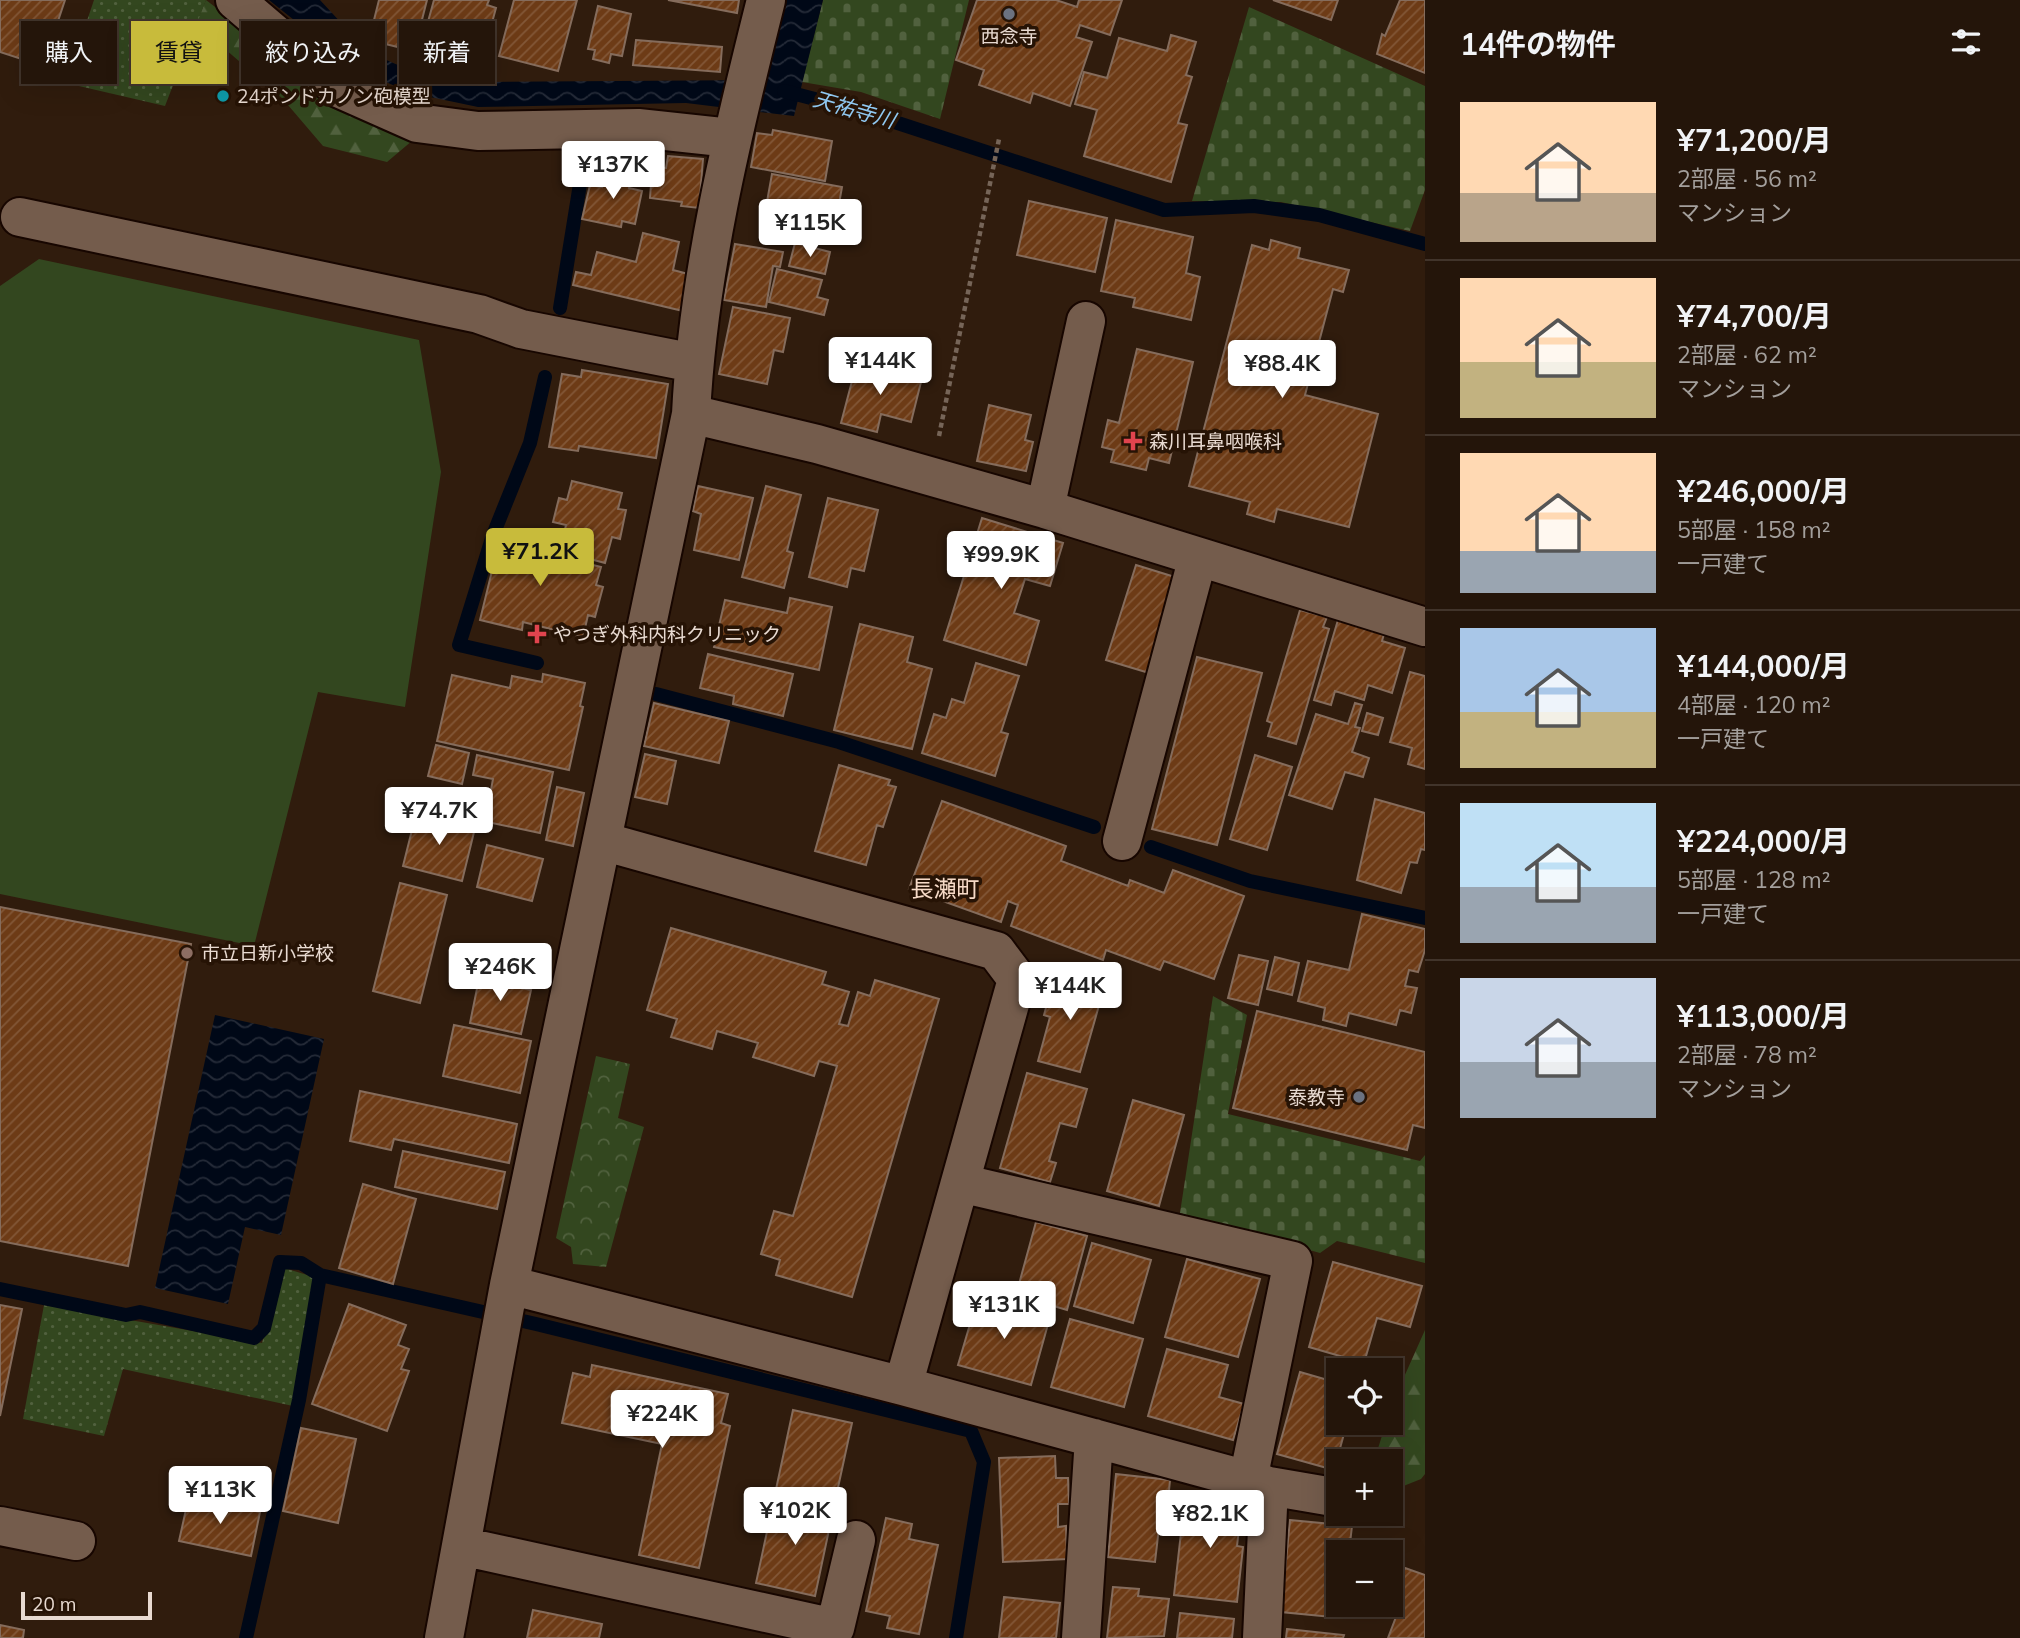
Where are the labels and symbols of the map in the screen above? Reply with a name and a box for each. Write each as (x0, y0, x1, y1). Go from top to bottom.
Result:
marker: 西念寺 (1001, 6, 1017, 22)
place label: 西念寺 (980, 24, 1038, 48)
place label: 24ポンドカノン砲模型 (237, 84, 431, 108)
water label: 天祐寺川 (810, 85, 900, 134)
marker: 24ポンドカノン砲模型 (215, 88, 231, 104)
pin: ¥137K (564, 142, 662, 201)
pin: ¥115K (761, 200, 859, 259)
pin: ¥144K (831, 338, 929, 397)
pin: ¥88.4K (1225, 340, 1339, 400)
place label: 森川耳鼻咽喉科 (1149, 429, 1282, 453)
marker: 森川耳鼻咽喉科 (1123, 431, 1143, 451)
pin: ¥71.2K (483, 528, 597, 588)
pin: ¥99.9K (944, 532, 1058, 591)
place label: やつぎ外科内科クリニック (553, 622, 781, 646)
marker: やつぎ外科内科クリニック (527, 624, 547, 644)
pin: ¥74.7K (382, 788, 496, 847)
district label: 長瀬町 (911, 874, 980, 903)
place label: 市立日新小学校 (201, 941, 334, 965)
pin: ¥246K (451, 944, 549, 1003)
marker: 市立日新小学校 (179, 945, 195, 961)
pin: ¥144K (1021, 962, 1119, 1022)
place label: 泰教寺 (1288, 1085, 1345, 1109)
marker: 泰教寺 (1351, 1089, 1367, 1105)
pin: ¥131K (955, 1282, 1053, 1341)
pin: ¥224K (613, 1390, 711, 1450)
pin: ¥113K (171, 1466, 269, 1526)
pin: ¥102K (746, 1488, 844, 1547)
pin: ¥82.1K (1153, 1490, 1267, 1550)
scale bar (21, 1589, 152, 1621)

